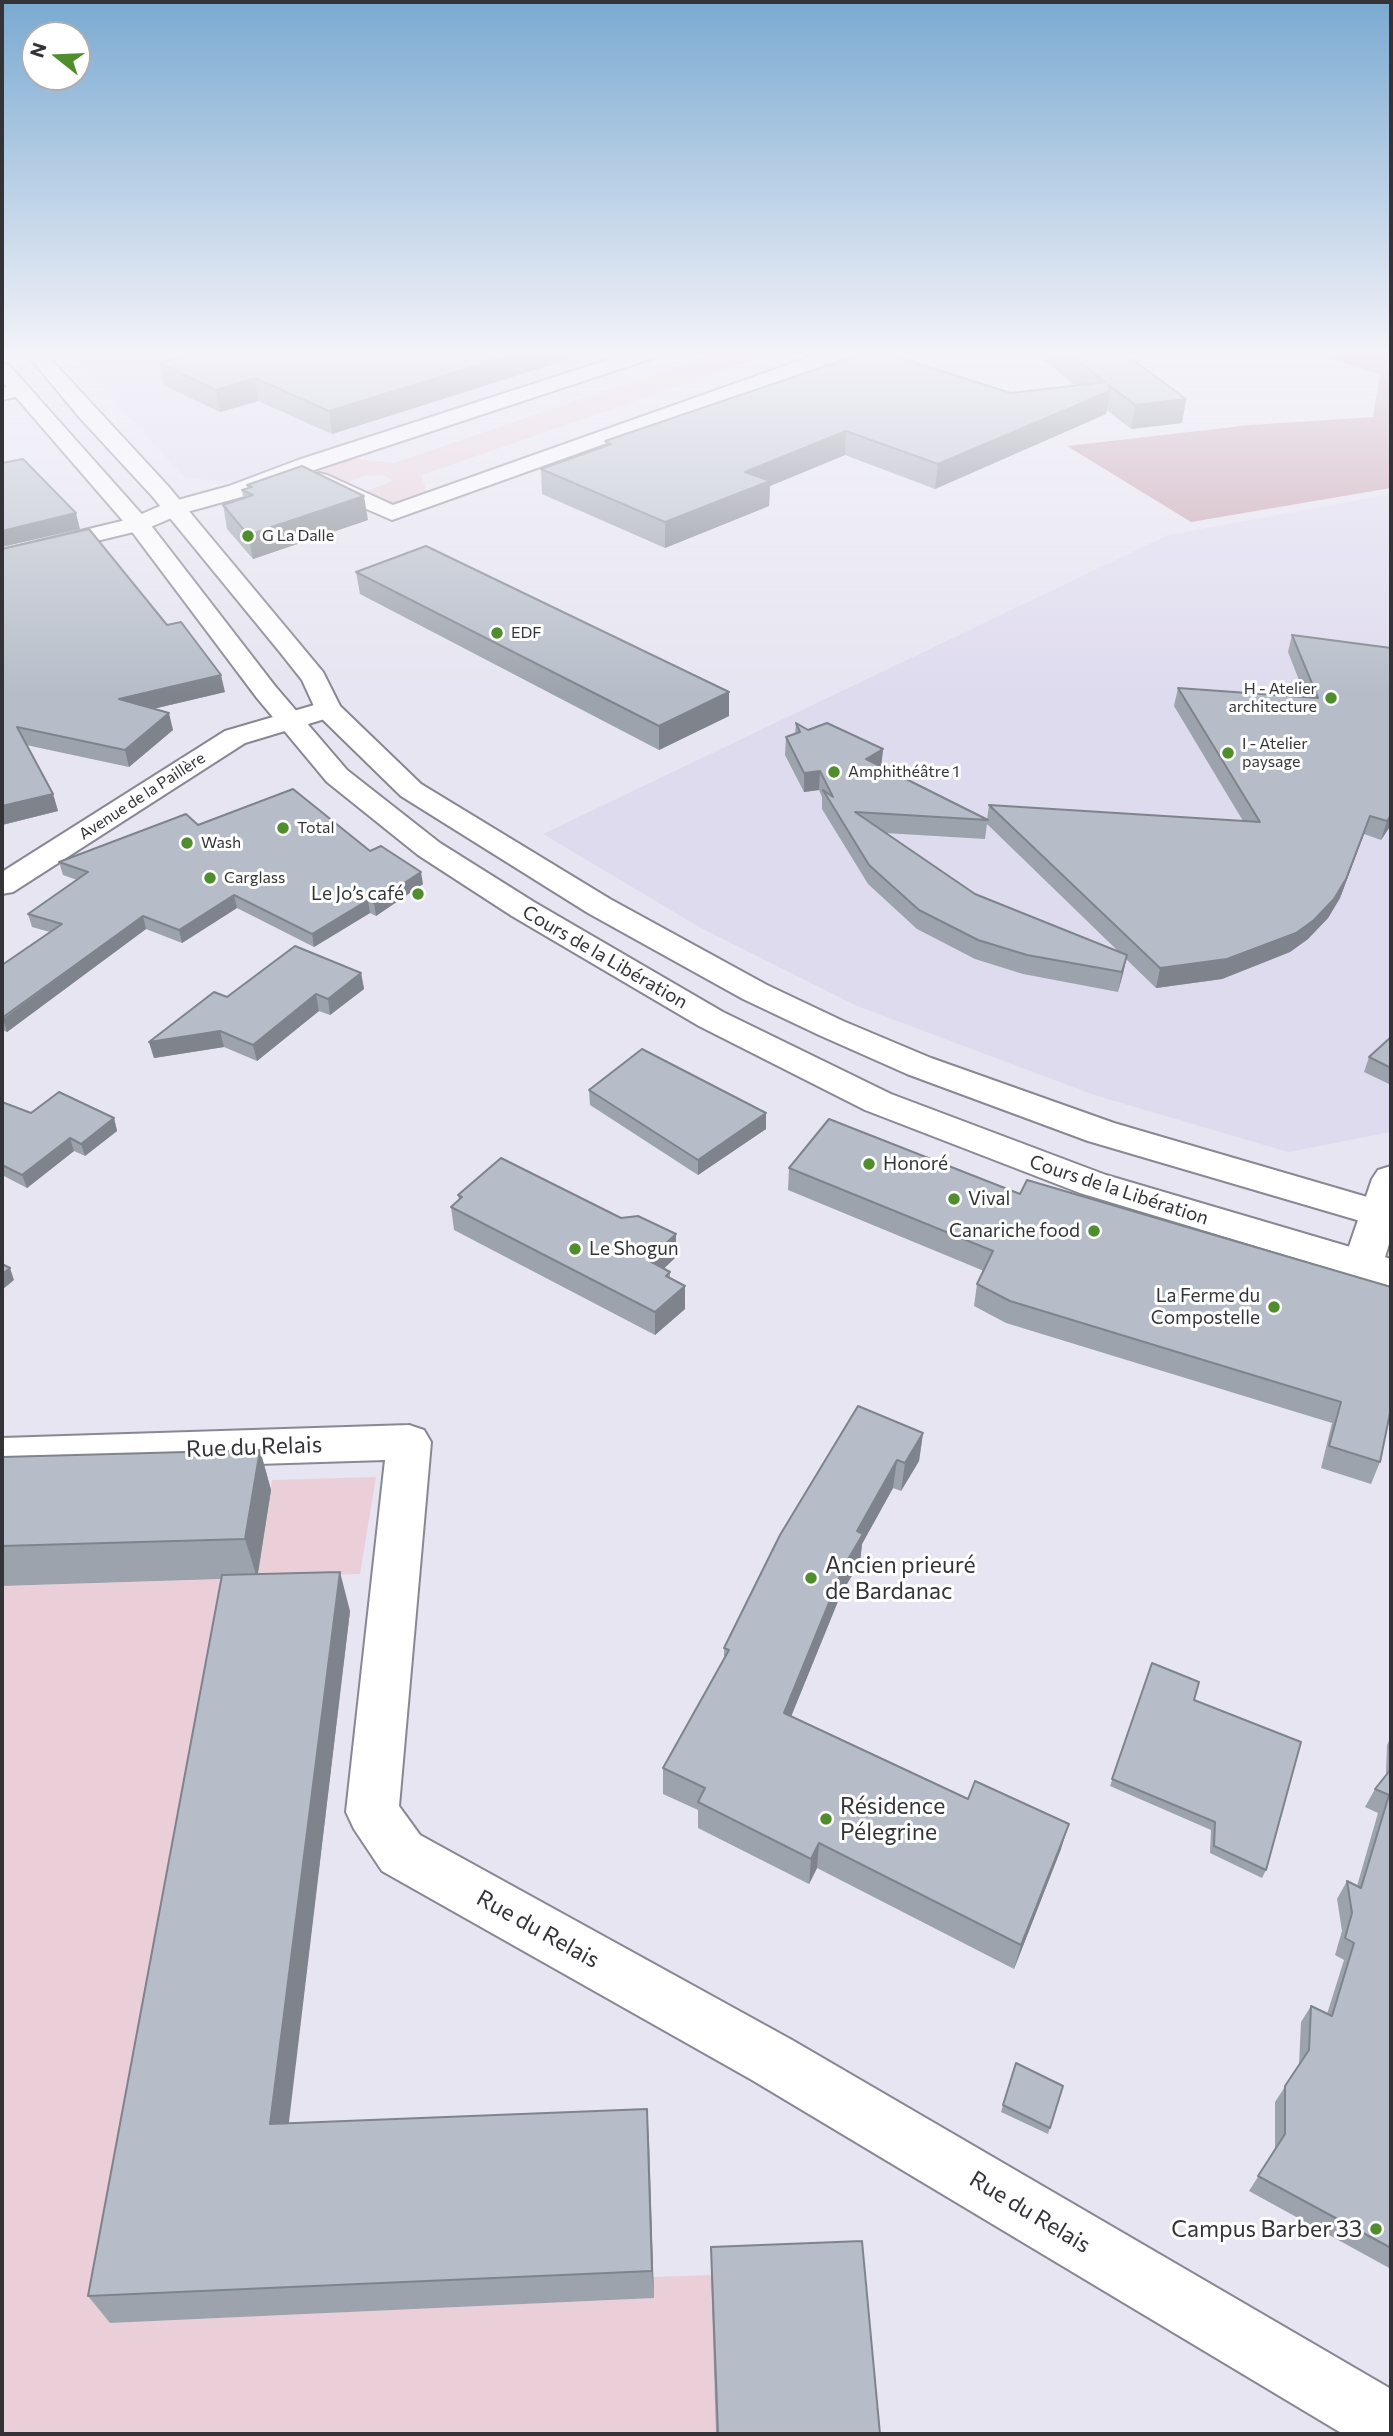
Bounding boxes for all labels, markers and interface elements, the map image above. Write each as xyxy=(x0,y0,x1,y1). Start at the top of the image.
north arrow xyxy=(21,21,91,91)
text: N xyxy=(24,40,51,60)
place label: G La Dalle xyxy=(262,526,334,546)
marker: G La Dalle xyxy=(240,528,256,544)
place label: EDF xyxy=(511,623,541,643)
marker: EDF xyxy=(489,625,505,641)
place label: H - Atelier architecture xyxy=(1228,679,1317,717)
marker: H - Atelier architecture xyxy=(1323,690,1339,706)
place label: I - Atelier paysage xyxy=(1242,734,1308,772)
marker: I - Atelier paysage xyxy=(1220,745,1236,761)
street label: Avenue de la Paillère xyxy=(75,748,209,844)
place label: Amphithéâtre 1 xyxy=(848,762,959,782)
marker: Amphithéâtre 1 xyxy=(826,764,842,780)
place label: Total xyxy=(297,818,334,838)
marker: Total xyxy=(275,820,291,836)
place label: Wash xyxy=(201,833,241,853)
marker: Wash xyxy=(179,835,195,851)
place label: Carglass xyxy=(224,868,285,888)
marker: Carglass xyxy=(202,870,218,886)
place label: Le Jo’s café xyxy=(311,883,404,905)
marker: Le Jo’s café xyxy=(410,886,426,902)
street label: Cours de la Libération xyxy=(518,900,692,1014)
street label: Cours de la Libération xyxy=(1027,1150,1211,1230)
place label: Honoré xyxy=(883,1153,948,1175)
marker: Honoré xyxy=(861,1156,877,1172)
place label: Vival xyxy=(968,1188,1010,1210)
marker: Vival xyxy=(946,1191,962,1207)
place label: Canariche food xyxy=(949,1220,1080,1242)
marker: Canariche food xyxy=(1086,1223,1102,1239)
place label: Le Shogun xyxy=(589,1238,679,1260)
marker: Le Shogun xyxy=(567,1241,583,1257)
place label: La Ferme du Compostelle xyxy=(1151,1285,1260,1329)
marker: La Ferme du Compostelle xyxy=(1266,1299,1282,1315)
street label: Rue du Relais xyxy=(185,1431,323,1463)
place label: Ancien prieuré de Bardanac xyxy=(825,1551,976,1605)
marker: Ancien prieuré de Bardanac xyxy=(803,1570,819,1586)
place label: Résidence Pélegrine xyxy=(840,1792,945,1846)
marker: Résidence Pélegrine xyxy=(818,1811,834,1827)
street label: Rue du Relais xyxy=(472,1884,604,1974)
street label: Rue du Relais xyxy=(965,2165,1095,2259)
place label: Campus Barber 33 xyxy=(1171,2215,1362,2243)
marker: Campus Barber 33 xyxy=(1368,2221,1384,2237)

